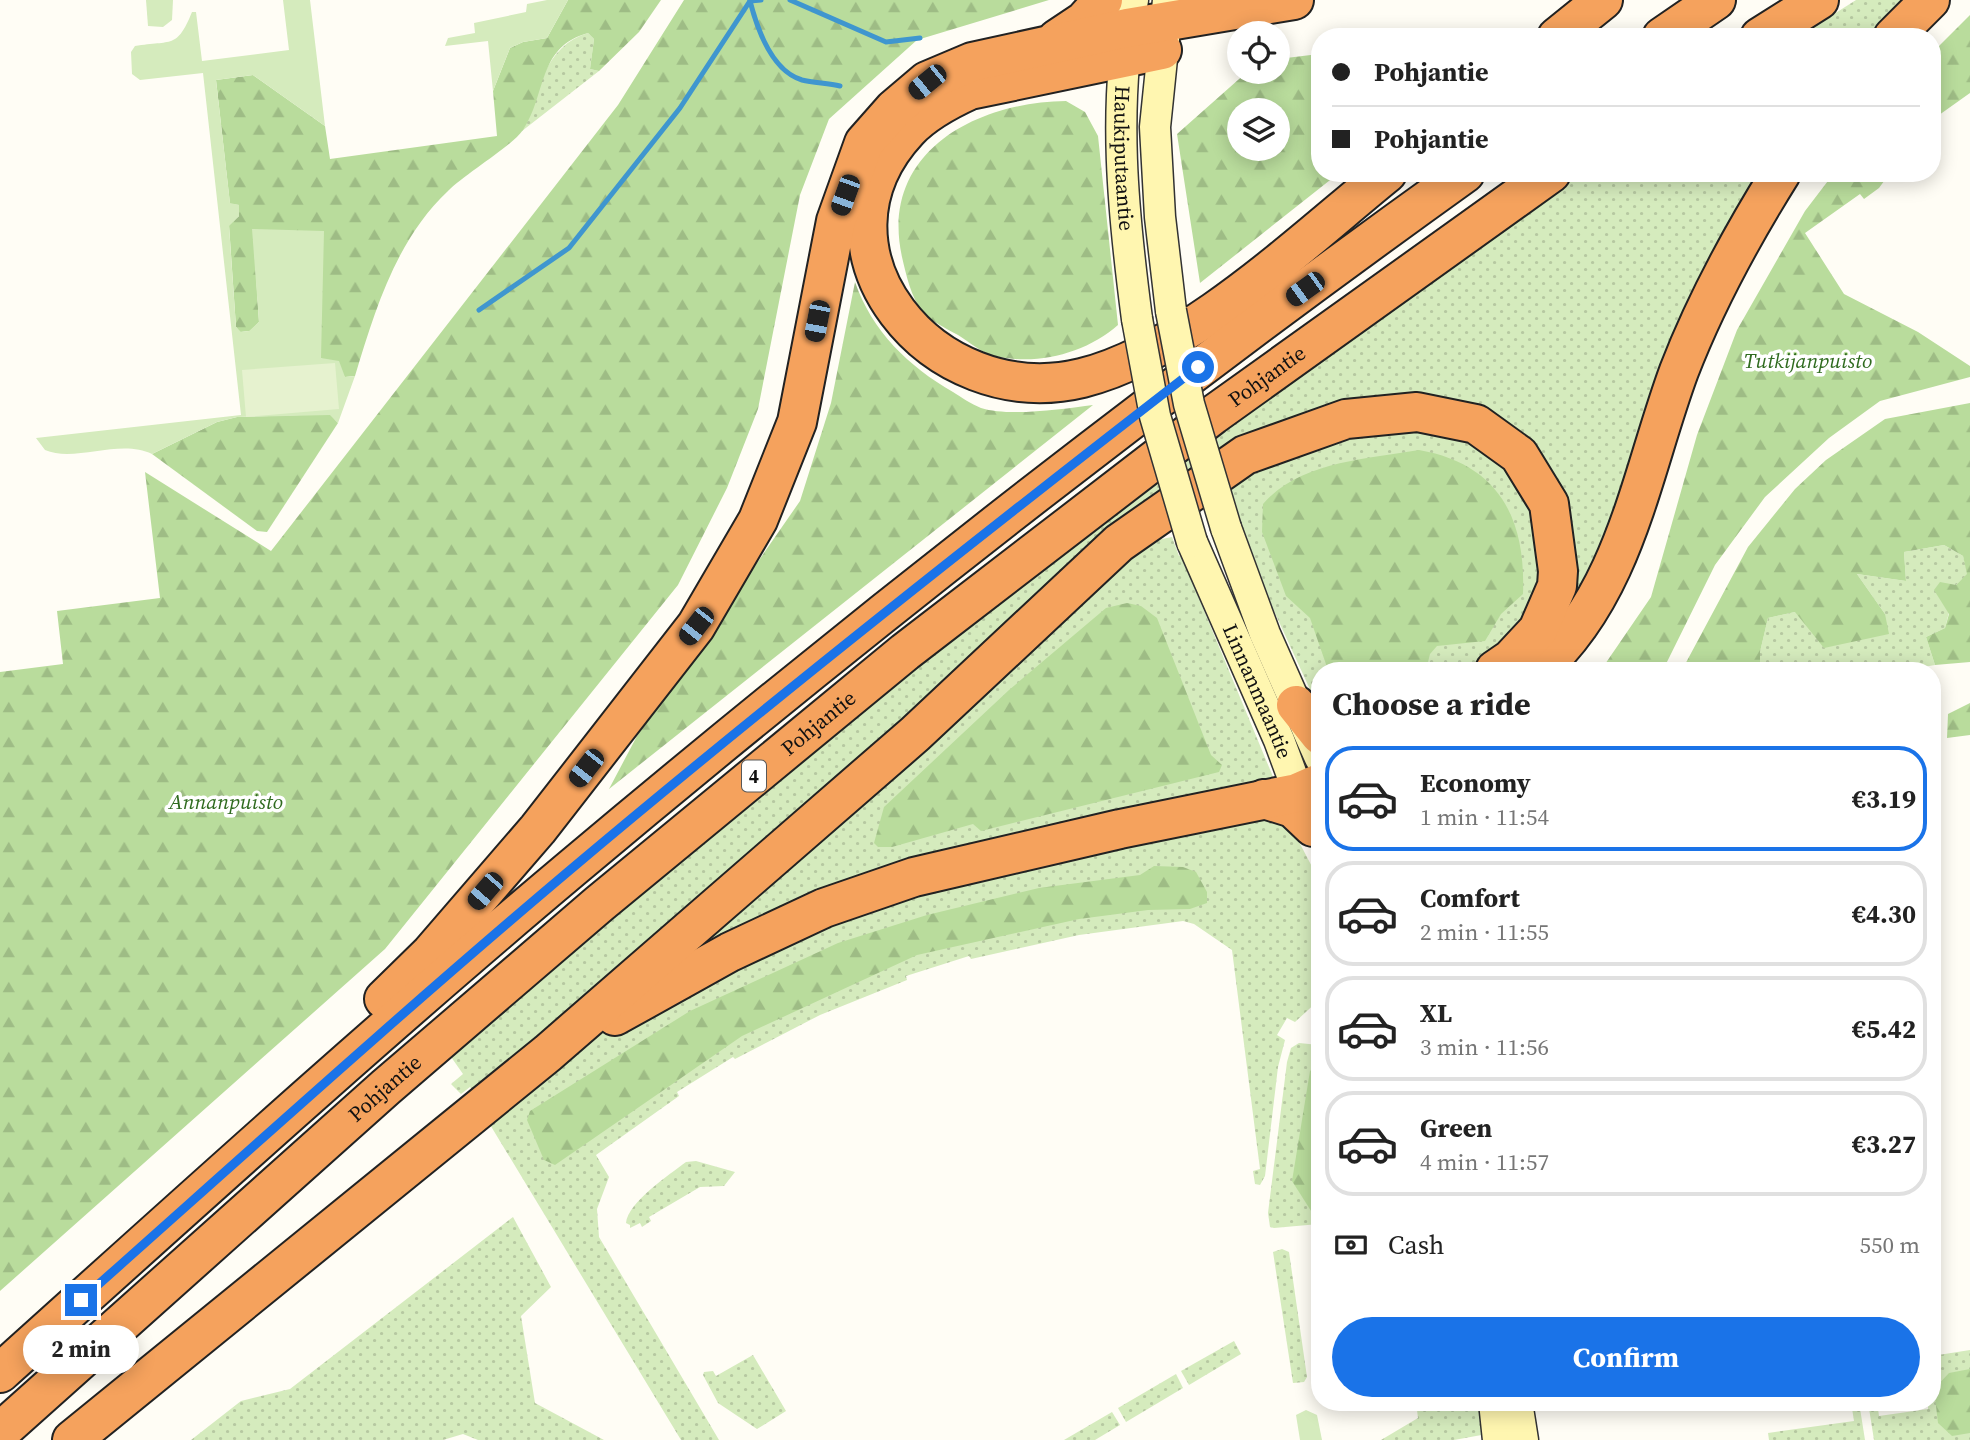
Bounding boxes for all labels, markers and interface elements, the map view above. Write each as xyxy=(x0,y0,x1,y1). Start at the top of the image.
map controls xyxy=(1227,21,1290,161)
button: locate xyxy=(1227,21,1290,84)
text: Pohjantie xyxy=(1374,54,1489,90)
car xyxy=(905,61,950,103)
street label: Haukiputaantie xyxy=(1107,85,1142,232)
button: layers xyxy=(1227,98,1290,161)
text: Pohjantie xyxy=(1374,121,1489,157)
car xyxy=(828,172,863,218)
car xyxy=(1282,268,1329,310)
car xyxy=(803,298,832,344)
street label: Pohjantie xyxy=(1222,338,1311,414)
park label: Tutkijanpuisto xyxy=(1744,346,1872,375)
route start xyxy=(1182,351,1214,383)
car xyxy=(675,603,718,649)
street label: Linnanmaantie xyxy=(1216,619,1300,763)
text: Choose a ride xyxy=(1332,682,1531,726)
street label: Pohjantie xyxy=(775,683,862,762)
car xyxy=(565,745,608,791)
road number: 4 xyxy=(742,761,766,792)
text: Economy xyxy=(1420,765,1531,801)
icon: car xyxy=(1336,767,1399,830)
text: €3.19 xyxy=(1852,781,1916,817)
park label: Annanpuisto xyxy=(168,787,283,816)
text: 1 min · 11:54 xyxy=(1420,801,1549,833)
car xyxy=(464,868,507,914)
text: Comfort xyxy=(1420,880,1520,916)
icon: car xyxy=(1336,882,1399,945)
text: €4.30 xyxy=(1852,896,1916,932)
text: 2 min · 11:55 xyxy=(1420,916,1549,948)
text: XL xyxy=(1420,995,1452,1031)
icon: car xyxy=(1336,997,1399,1060)
text: €5.42 xyxy=(1852,1011,1916,1047)
text: 3 min · 11:56 xyxy=(1420,1031,1549,1063)
street label: Pohjantie xyxy=(342,1048,427,1128)
text: Green xyxy=(1420,1110,1492,1146)
icon: car xyxy=(1336,1112,1399,1175)
text: €3.27 xyxy=(1852,1126,1916,1162)
text: 4 min · 11:57 xyxy=(1420,1146,1549,1178)
icon: cash xyxy=(1332,1226,1370,1264)
text: Cash xyxy=(1388,1227,1444,1263)
text: 550 m xyxy=(1859,1229,1920,1261)
route end xyxy=(65,1284,97,1316)
button: Confirm xyxy=(1332,1317,1920,1397)
callout: 2 min xyxy=(23,1324,139,1374)
text: 2 min xyxy=(51,1333,111,1365)

